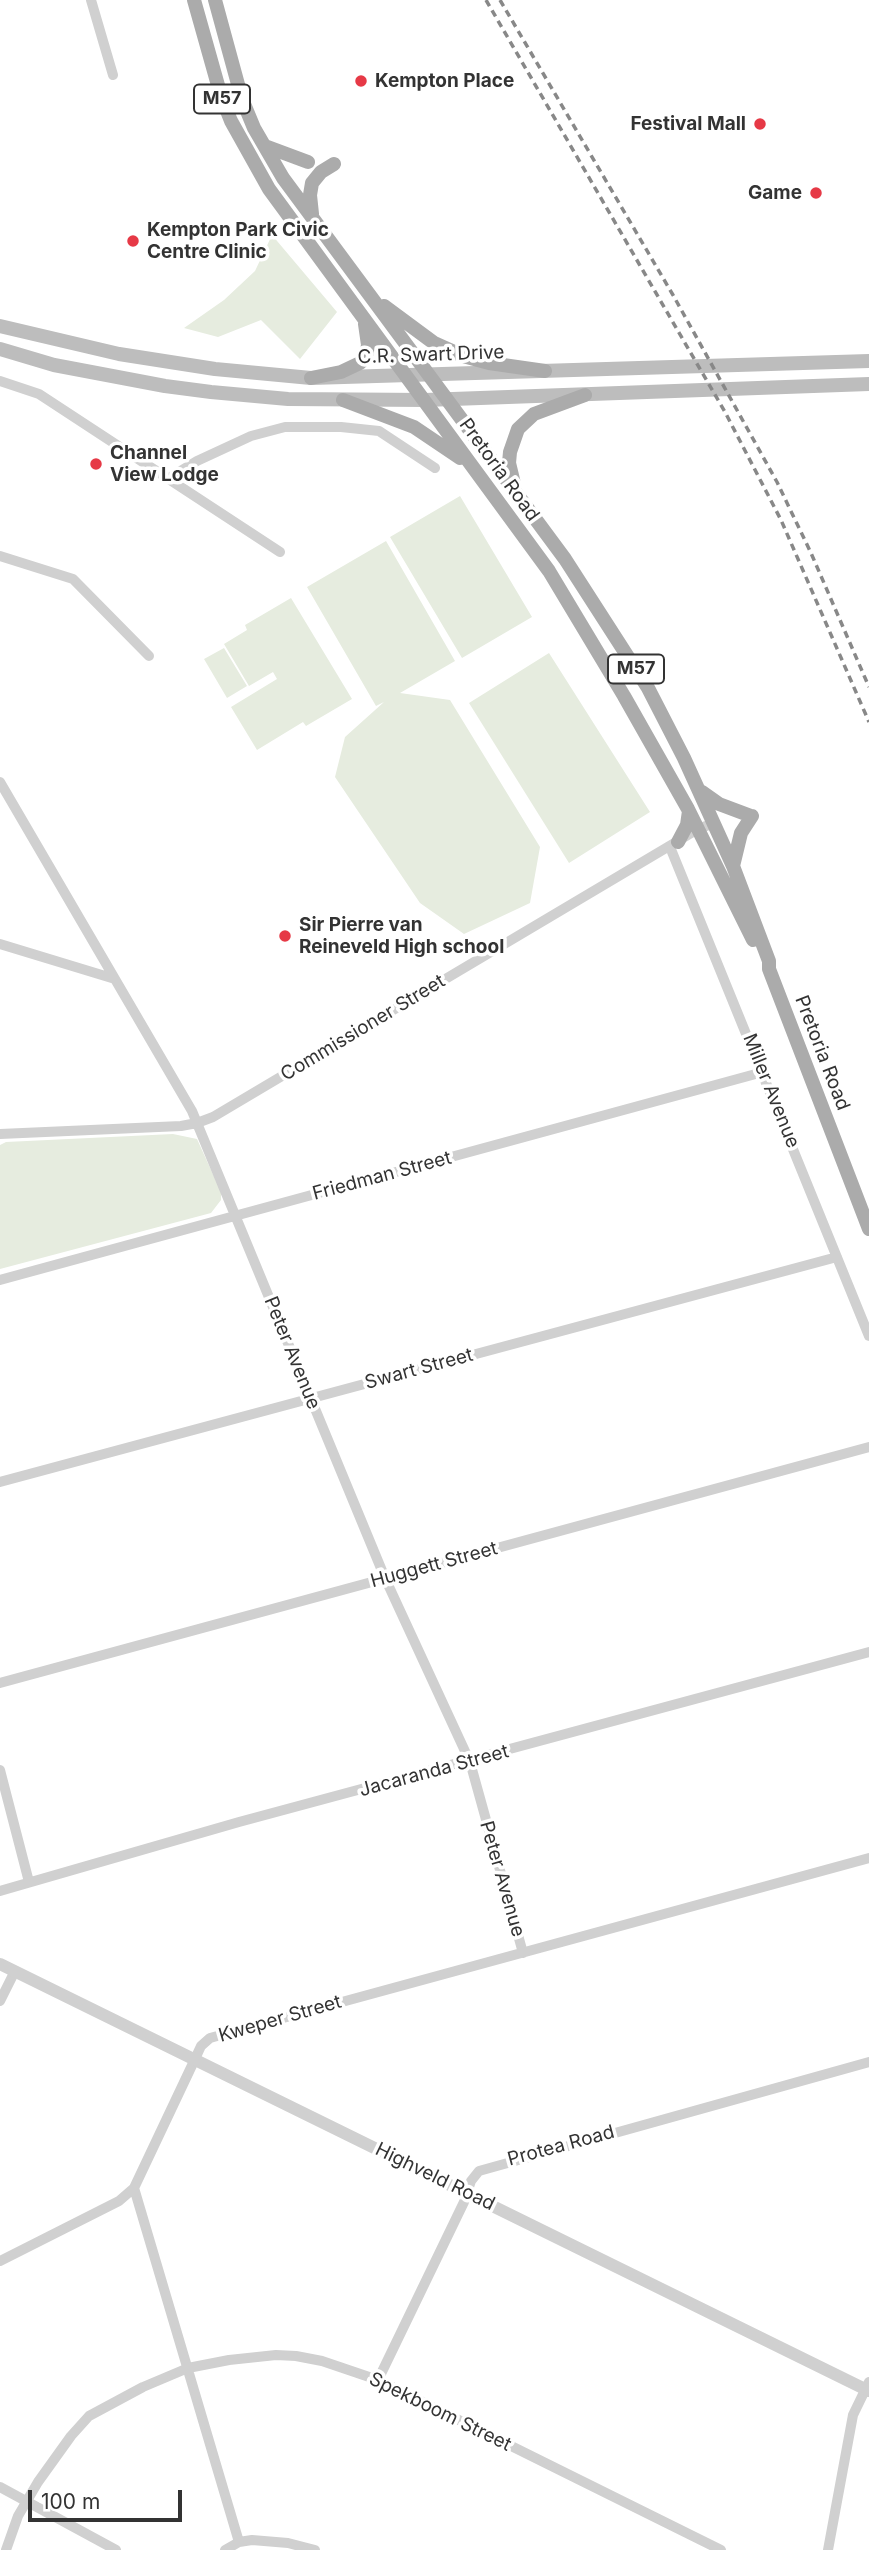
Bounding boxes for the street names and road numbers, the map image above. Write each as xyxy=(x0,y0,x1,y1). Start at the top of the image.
road number: M57 xyxy=(194,84,250,114)
street label: C.R. Swart Drive xyxy=(357,341,505,369)
street label: Pretoria Road xyxy=(454,414,544,526)
road number: M57 xyxy=(608,654,664,684)
street label: Commissioner Street xyxy=(277,970,449,1086)
street label: Pretoria Road xyxy=(790,992,854,1114)
street label: Miller Avenue xyxy=(738,1031,804,1151)
street label: Friedman Street xyxy=(310,1146,454,1206)
street label: Peter Avenue xyxy=(259,1293,325,1413)
street label: Swart Street xyxy=(362,1344,476,1394)
street label: Huggett Street xyxy=(368,1537,500,1593)
street label: Jacaranda Street xyxy=(357,1740,511,1802)
street label: Peter Avenue xyxy=(475,1818,529,1940)
street label: Kweper Street xyxy=(216,1991,344,2047)
street label: Protea Road xyxy=(505,2121,617,2171)
street label: Highveld Road xyxy=(372,2138,498,2216)
street label: Spekboom Street xyxy=(365,2368,515,2456)

